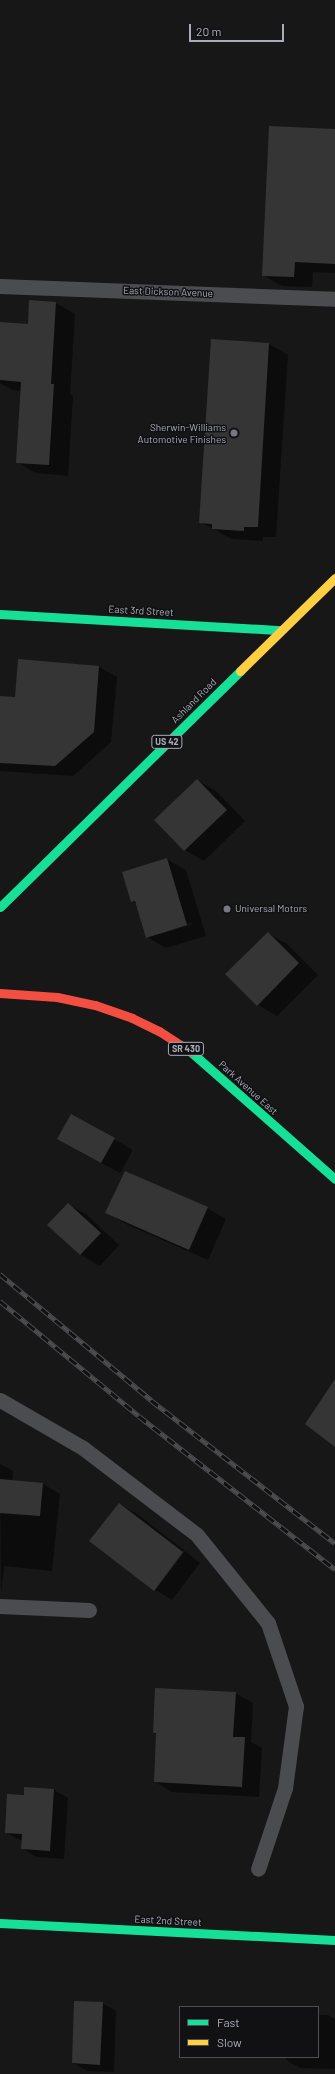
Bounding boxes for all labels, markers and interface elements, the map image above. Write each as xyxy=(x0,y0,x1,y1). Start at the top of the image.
scale bar xyxy=(191,16,286,42)
text: 20 m xyxy=(196,24,222,38)
street label: East Dickson Avenue xyxy=(123,284,213,300)
place label: Sherwin-Williams Automotive Finishes xyxy=(138,421,226,444)
marker: Sherwin-Williams Automotive Finishes xyxy=(229,428,239,438)
street label: East 3rd Street xyxy=(108,603,174,619)
street label: Ashland Road xyxy=(169,676,219,726)
road number: US 42 xyxy=(151,735,183,749)
place label: Universal Motors xyxy=(235,903,307,915)
marker: Universal Motors xyxy=(222,904,232,914)
road number: SR 430 xyxy=(167,1042,205,1056)
street label: Park Avenue East xyxy=(216,1058,280,1118)
street label: East 2nd Street xyxy=(134,1913,202,1929)
legend xyxy=(179,2006,319,2058)
text: Fast xyxy=(217,2015,240,2029)
text: Slow xyxy=(217,2035,242,2049)

